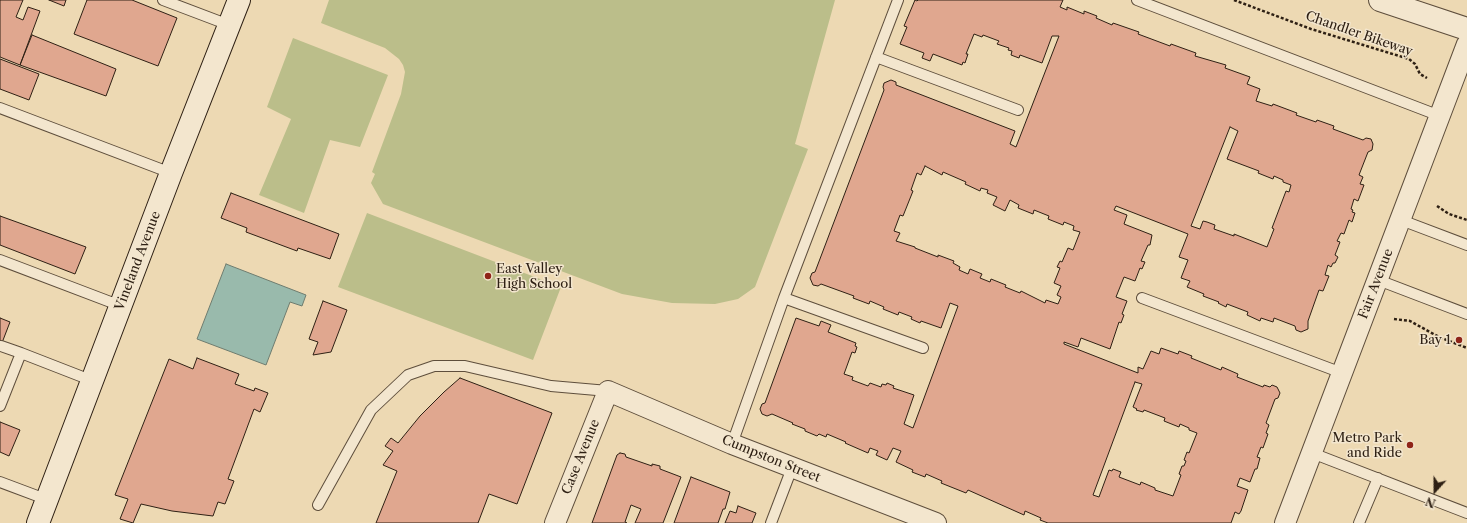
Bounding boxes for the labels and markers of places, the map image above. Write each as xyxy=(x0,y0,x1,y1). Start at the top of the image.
place label: East Valley High School xyxy=(496,261,572,292)
marker: East Valley High School xyxy=(483,271,493,281)
place label: Bay 1 xyxy=(1419,332,1451,348)
marker: Bay 1 xyxy=(1454,335,1464,345)
place label: Metro Park and Ride xyxy=(1332,430,1402,461)
marker: Metro Park and Ride xyxy=(1405,440,1415,450)

